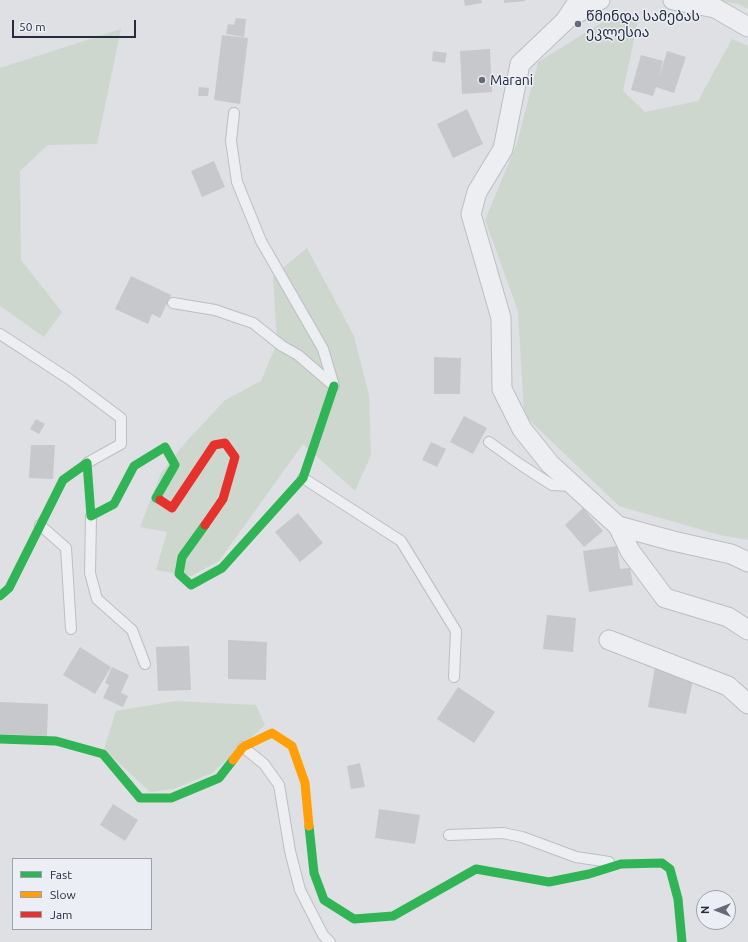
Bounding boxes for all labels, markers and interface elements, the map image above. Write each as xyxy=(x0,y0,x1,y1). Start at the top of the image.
place label: წმინდა სამებას ეკლესია xyxy=(586,8,700,40)
scale bar xyxy=(14,12,138,38)
marker: წმინდა სამებას ეკლესია xyxy=(573,19,583,29)
text: 50 m xyxy=(19,20,46,33)
place label: Marani xyxy=(490,72,533,88)
marker: Marani xyxy=(477,75,487,85)
legend xyxy=(12,858,152,930)
text: Fast xyxy=(50,868,72,881)
text: Slow xyxy=(50,888,76,901)
north arrow xyxy=(696,890,736,930)
text: N xyxy=(699,906,711,914)
text: Jam xyxy=(50,908,72,921)

